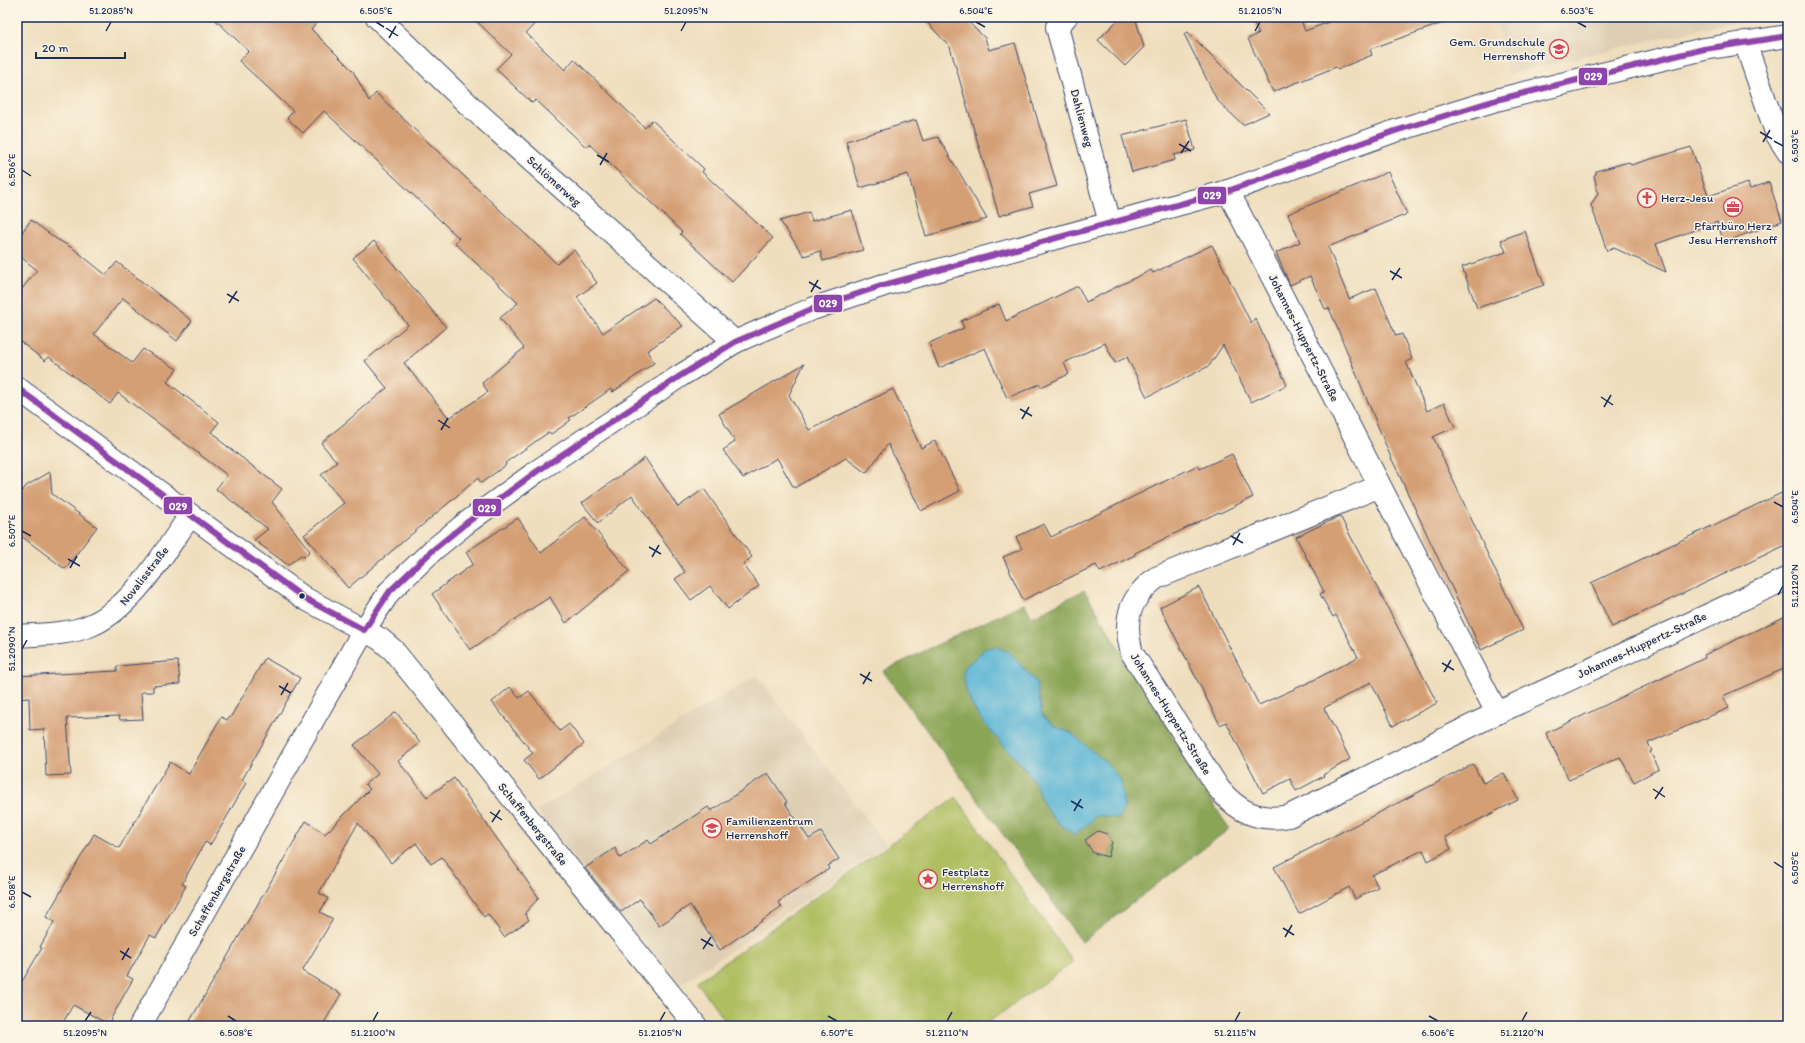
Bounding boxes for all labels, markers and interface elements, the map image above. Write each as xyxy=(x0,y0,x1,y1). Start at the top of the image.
text: 51.2085°N xyxy=(89,4,133,17)
text: 6.505°E xyxy=(360,4,393,17)
text: 51.2095°N xyxy=(664,4,708,17)
text: 6.504°E xyxy=(959,4,993,17)
text: 51.2105°N xyxy=(1238,4,1282,17)
text: 6.503°E xyxy=(1560,4,1594,17)
scale bar xyxy=(36,34,125,60)
place label: Gem. Grundschule Herrenshoff xyxy=(1449,35,1545,63)
school or university icon: Gem. Grundschule Herrenshoff xyxy=(1548,38,1570,60)
text: 20 m xyxy=(42,41,69,55)
line badge: 029 xyxy=(1578,67,1608,86)
text: 029 xyxy=(1584,70,1602,83)
street label: Dahlienweg xyxy=(1068,87,1097,150)
text: 6.503°E xyxy=(1788,129,1801,163)
text: 6.506°E xyxy=(5,153,18,186)
street label: Schlömerweg xyxy=(524,153,585,210)
line badge: 029 xyxy=(1197,186,1227,205)
church icon: Herz-Jesu xyxy=(1636,187,1658,209)
text: 029 xyxy=(1203,189,1221,202)
place label: Herz-Jesu xyxy=(1661,191,1714,205)
office icon: Pfarrbüro Herz Jesu Herrenshoff xyxy=(1722,196,1744,218)
place label: Pfarrbüro Herz Jesu Herrenshoff xyxy=(1689,219,1778,247)
street label: Johannes-Huppertz-Straße xyxy=(1266,272,1342,404)
line badge: 029 xyxy=(813,294,843,313)
text: 029 xyxy=(819,297,837,310)
text: 6.504°E xyxy=(1788,490,1801,524)
line badge: 029 xyxy=(163,496,193,515)
line badge: 029 xyxy=(472,498,502,517)
text: 029 xyxy=(169,500,187,513)
text: 029 xyxy=(478,502,496,515)
text: 6.507°E xyxy=(5,514,18,547)
street label: Novalisstraße xyxy=(116,543,172,608)
text: 51.2120°N xyxy=(1788,564,1801,608)
unlabelled marker xyxy=(297,591,307,601)
street label: Johannes-Huppertz-Straße xyxy=(1575,609,1709,681)
text: 51.2090°N xyxy=(5,626,18,671)
street label: Johannes-Huppertz-Straße xyxy=(1128,651,1214,778)
street label: Schaffenbergstraße xyxy=(495,780,571,869)
place label: Familienzentrum Herrenshoff xyxy=(726,814,814,842)
school or university icon: Familienzentrum Herrenshoff xyxy=(701,817,723,839)
street label: Schaffenbergstraße xyxy=(185,843,249,939)
text: 6.505°E xyxy=(1788,851,1801,884)
place label: Festplatz Herrenshoff xyxy=(942,865,1004,893)
place icon: Festplatz Herrenshoff xyxy=(917,868,939,890)
text: 6.508°E xyxy=(5,875,18,909)
text: 51.2095°N xyxy=(63,1026,107,1039)
text: 6.508°E xyxy=(219,1026,253,1039)
text: 51.2100°N xyxy=(351,1026,395,1039)
text: 51.2105°N xyxy=(638,1026,682,1039)
text: 6.507°E xyxy=(821,1026,854,1039)
text: 51.2110°N xyxy=(926,1026,969,1039)
text: 51.2115°N xyxy=(1214,1026,1256,1039)
text: 6.506°E xyxy=(1422,1026,1455,1039)
text: 51.2120°N xyxy=(1500,1026,1544,1039)

